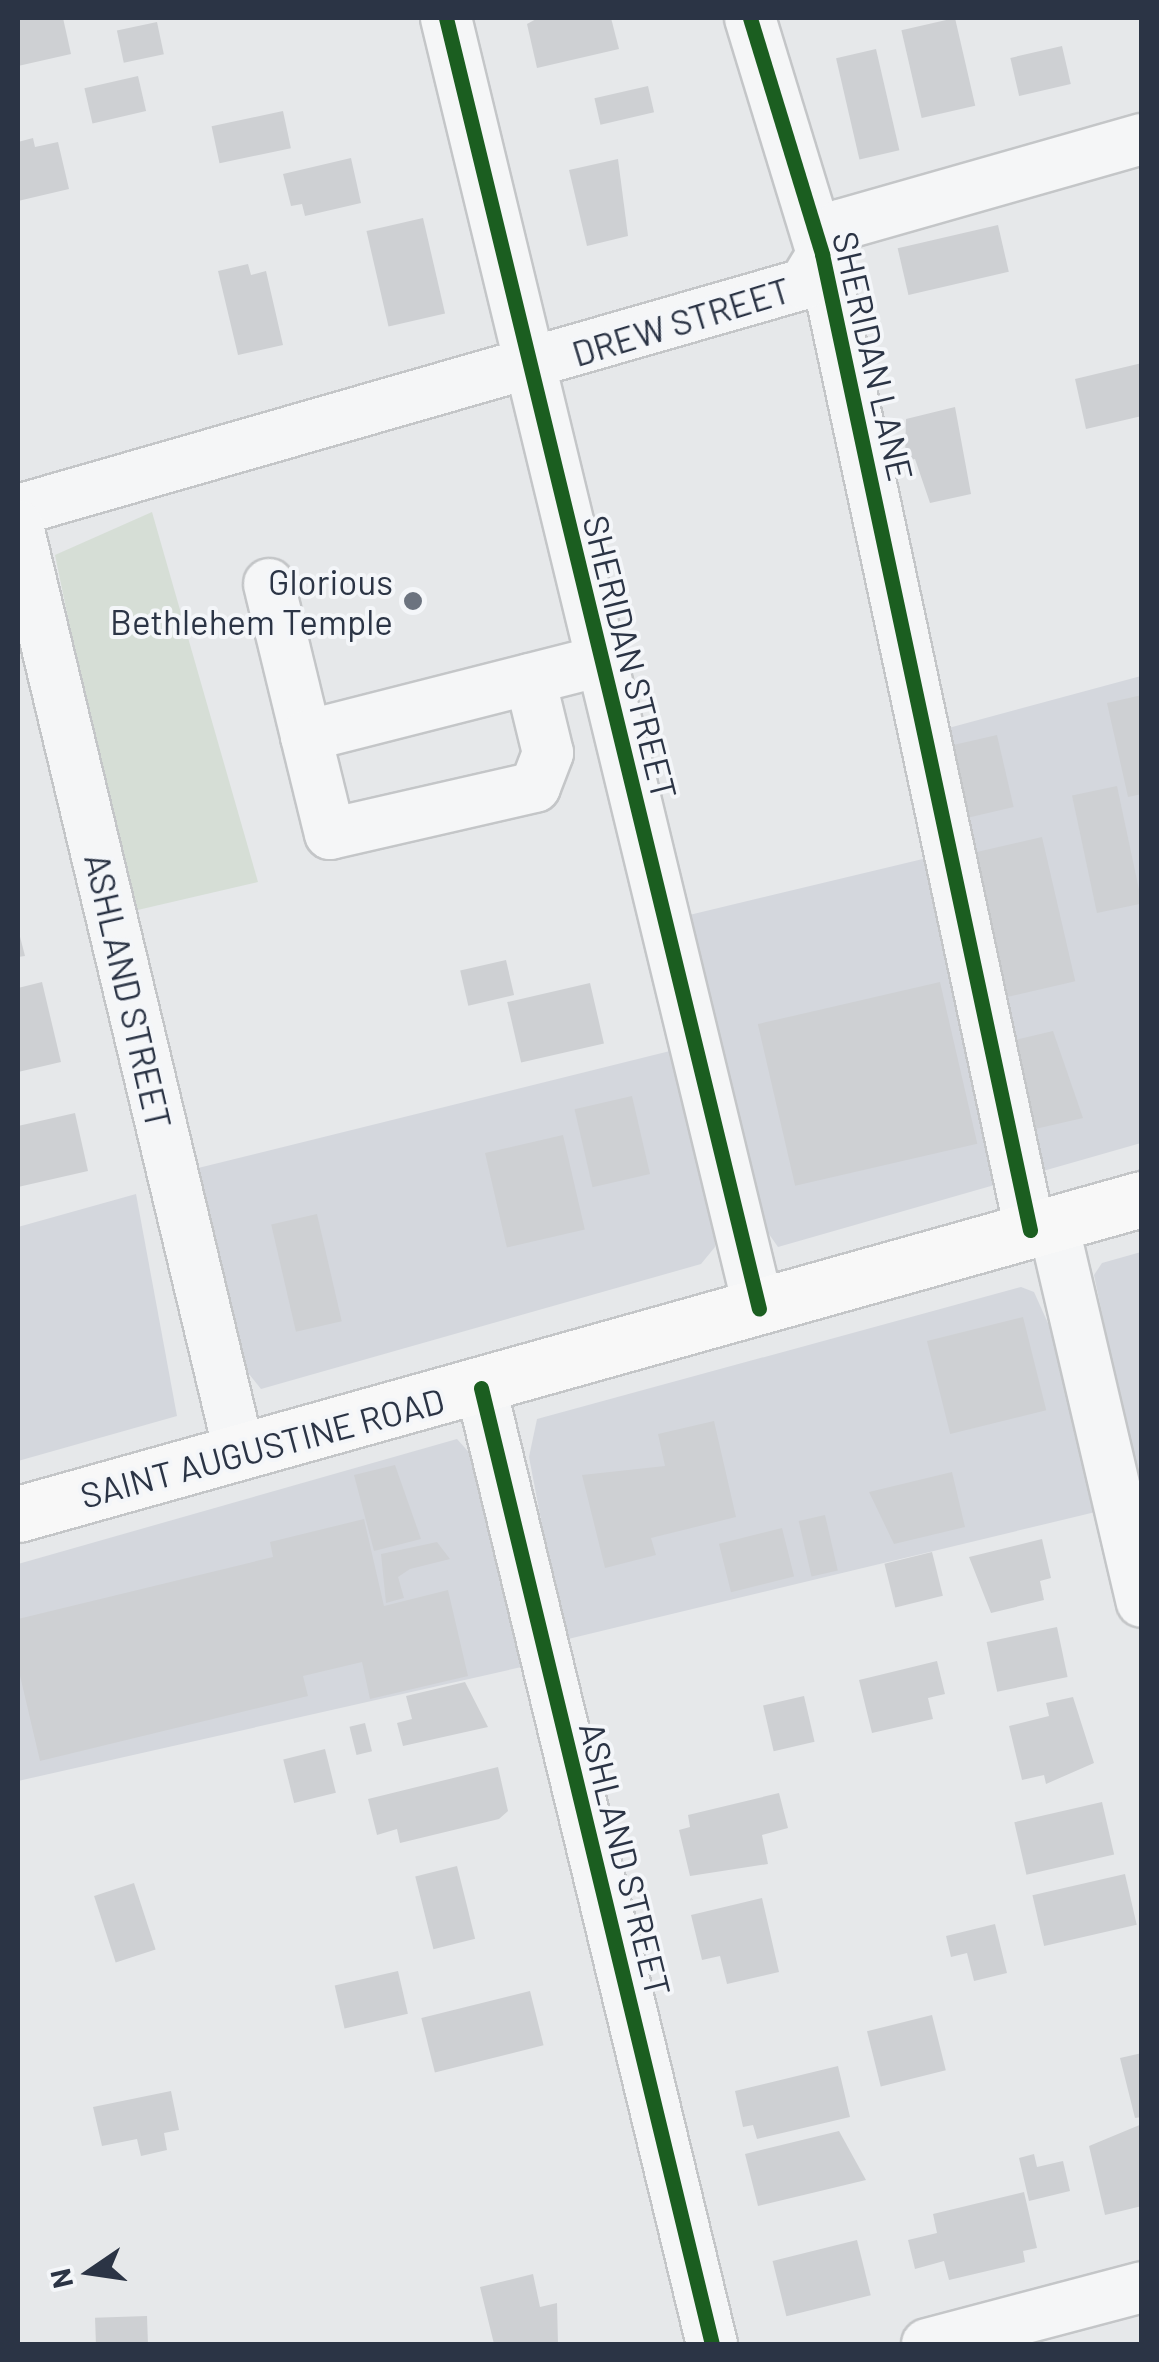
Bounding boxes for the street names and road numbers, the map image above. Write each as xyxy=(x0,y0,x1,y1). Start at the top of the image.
street label: SHERIDAN LANE xyxy=(825,227,923,485)
street label: DREW STREET xyxy=(567,268,795,374)
street label: SHERIDAN STREET xyxy=(575,511,687,803)
street label: ASHLAND STREET xyxy=(77,849,181,1133)
street label: SAINT AUGUSTINE ROAD xyxy=(76,1378,448,1516)
street label: ASHLAND STREET xyxy=(572,1718,680,2000)

